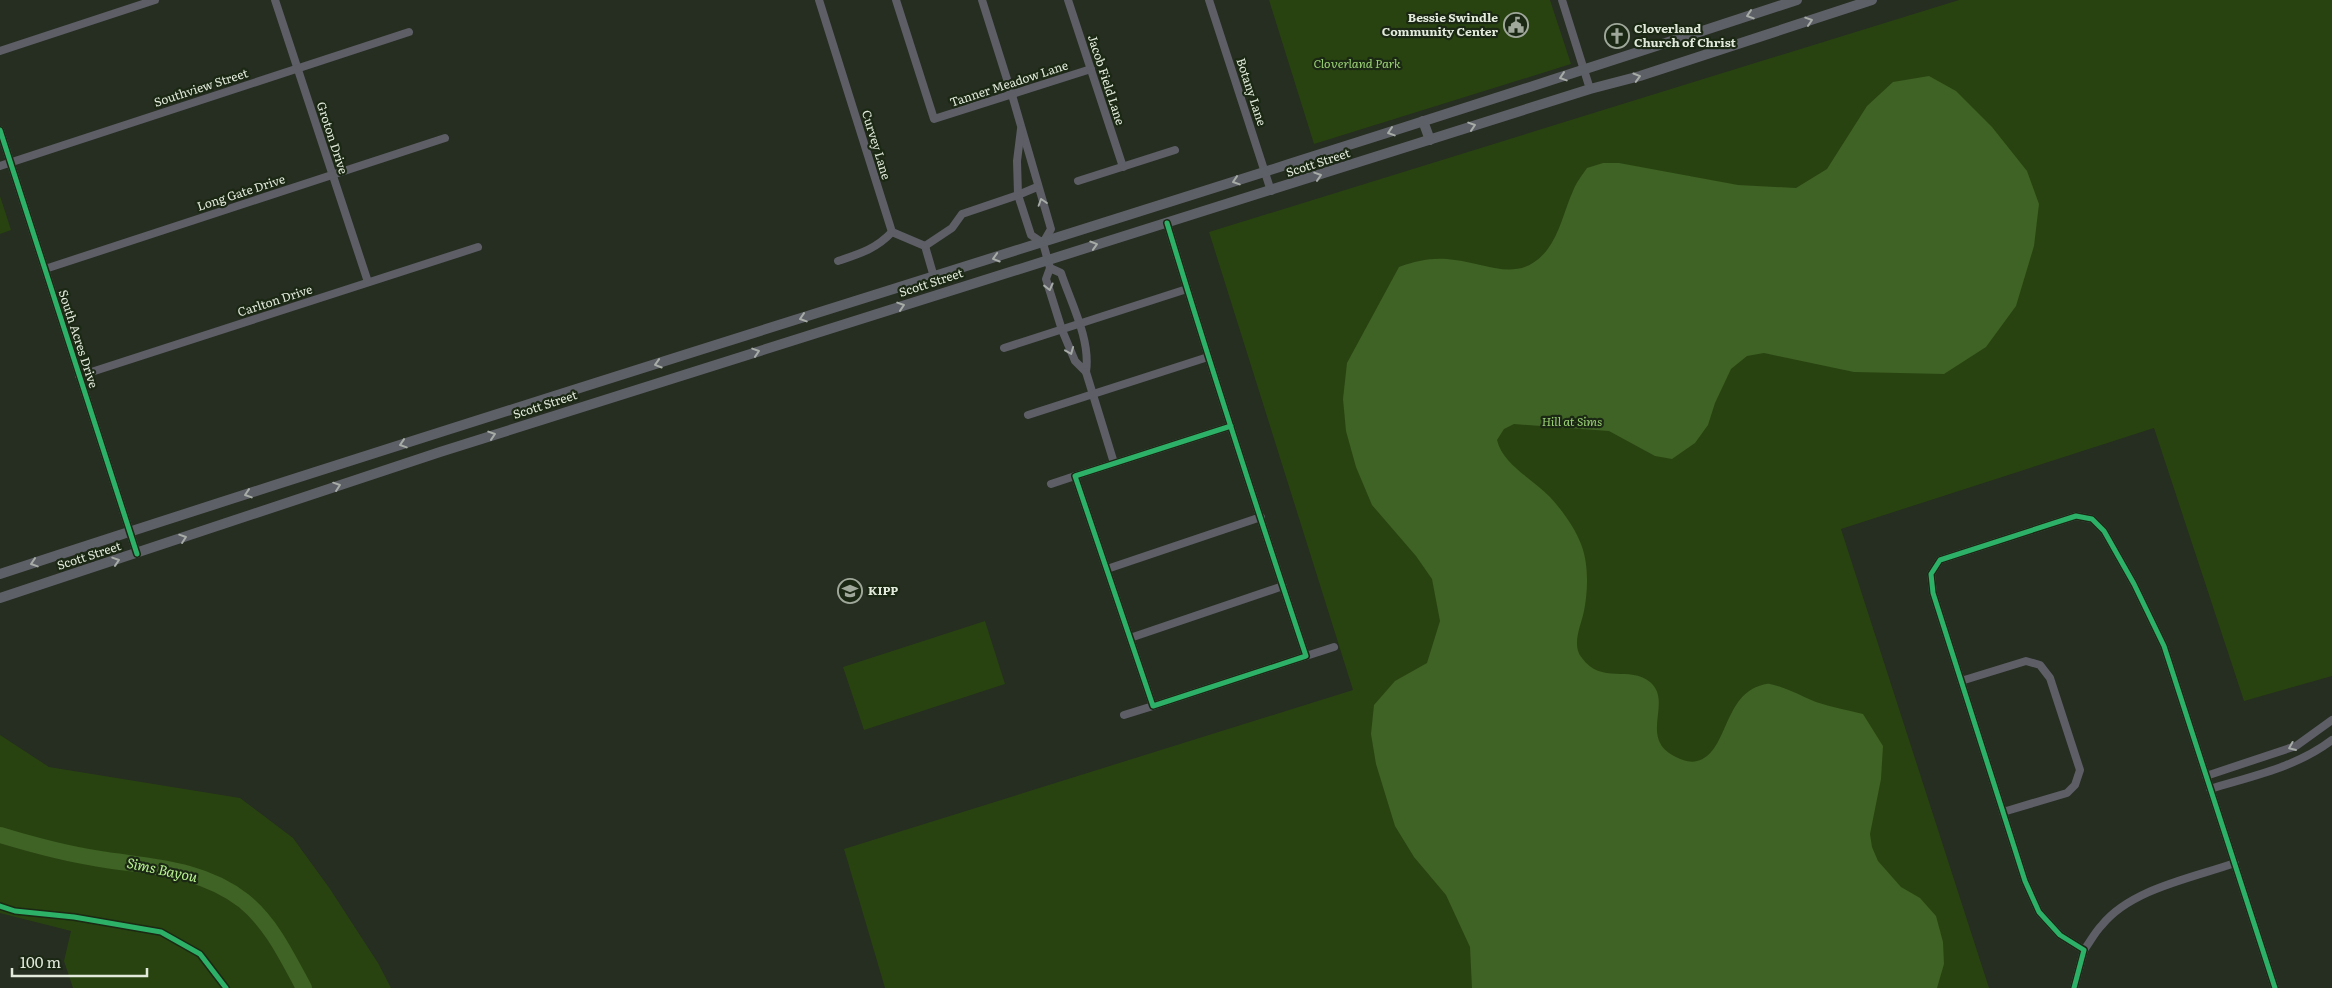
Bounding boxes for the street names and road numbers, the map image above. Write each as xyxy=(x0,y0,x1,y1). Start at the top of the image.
street label: Jacob Field Lane xyxy=(1084,32,1130,127)
street label: Tanner Meadow Lane xyxy=(947,55,1070,111)
street label: Botany Lane xyxy=(1232,55,1271,128)
street label: Southview Street xyxy=(151,63,250,111)
street label: Groton Drive xyxy=(313,99,353,176)
street label: Curvey Lane xyxy=(858,108,896,182)
street label: Scott Street xyxy=(1283,143,1352,181)
street label: Long Gate Drive xyxy=(194,169,287,215)
street label: Scott Street xyxy=(896,263,965,301)
street label: Carlton Drive xyxy=(235,280,314,321)
street label: South Acres Drive xyxy=(55,287,103,390)
street label: Scott Street xyxy=(510,385,579,423)
street label: Scott Street xyxy=(54,536,123,574)

